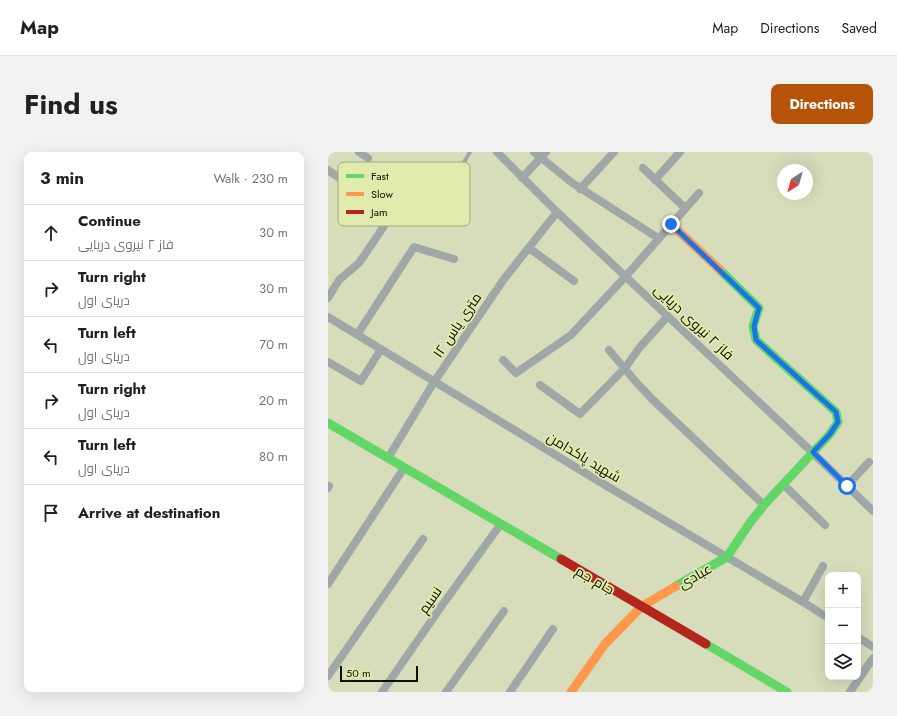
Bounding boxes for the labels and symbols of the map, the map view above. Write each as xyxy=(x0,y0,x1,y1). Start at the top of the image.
legend xyxy=(338,162,470,226)
north arrow xyxy=(777,164,813,200)
text: Fast xyxy=(371,168,389,184)
text: Slow xyxy=(371,186,393,202)
text: Jam xyxy=(369,204,388,220)
route end xyxy=(662,215,680,233)
street label: فاز ۲ نیروی دریایی xyxy=(650,280,738,364)
street label: ۱۲ متری یاس xyxy=(428,288,486,362)
street label: شهید پاکدامن xyxy=(543,427,625,487)
route start xyxy=(838,477,856,495)
street label: عبادی xyxy=(674,558,716,594)
street label: جام جم xyxy=(572,561,618,599)
street label: نسیم xyxy=(413,582,447,618)
scale bar xyxy=(340,664,418,683)

